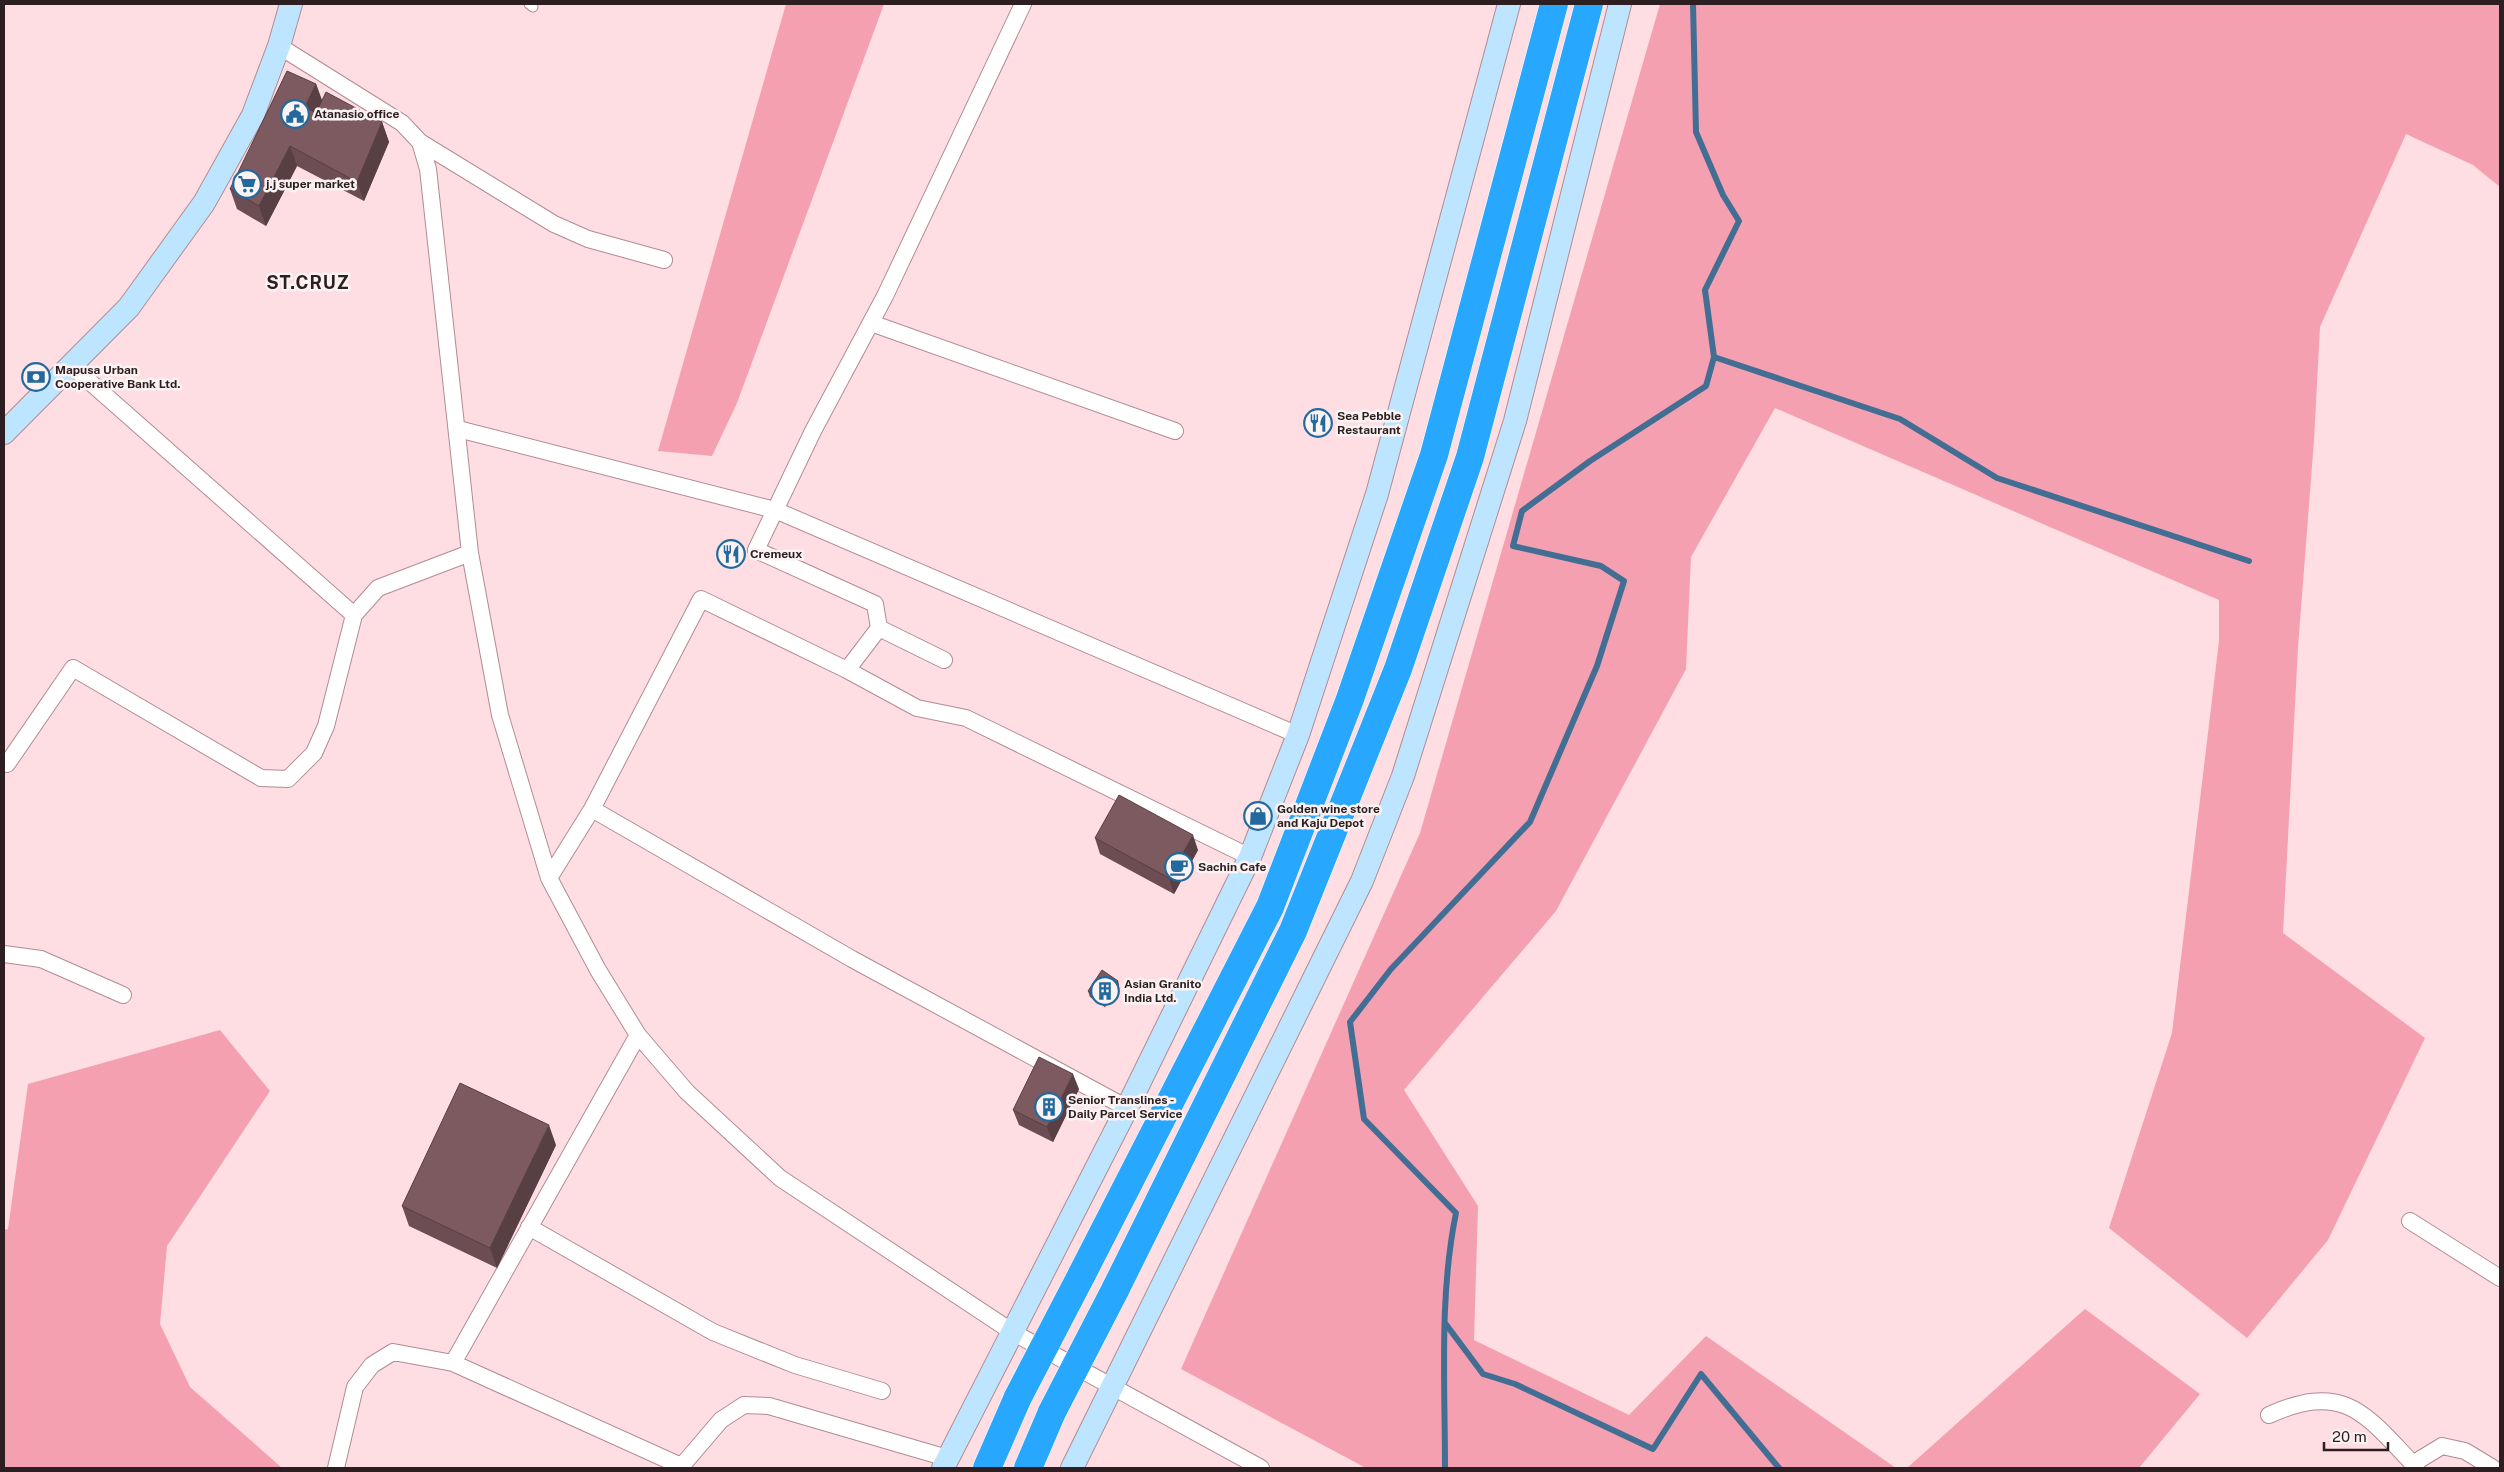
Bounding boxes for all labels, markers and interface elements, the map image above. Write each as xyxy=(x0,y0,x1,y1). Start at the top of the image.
public building icon: Atanasio office xyxy=(280,99,310,129)
place label: Atanasio office xyxy=(314,107,400,121)
supermarket icon: j.j super market xyxy=(232,169,262,199)
place label: j.j super market xyxy=(265,177,355,191)
district label: ST.CRUZ xyxy=(266,272,350,293)
bank icon: Mapusa Urban Cooperative Bank Ltd. xyxy=(21,362,51,392)
place label: Mapusa Urban Cooperative Bank Ltd. xyxy=(55,363,180,391)
restaurant icon: Sea Pebble Restaurant xyxy=(1303,408,1333,438)
place label: Sea Pebble Restaurant xyxy=(1337,409,1401,437)
restaurant icon: Cremeux xyxy=(716,539,746,569)
place label: Cremeux xyxy=(750,547,802,561)
shop icon: Golden wine store and Kaju Depot xyxy=(1243,801,1273,831)
place label: Golden wine store and Kaju Depot xyxy=(1277,802,1380,830)
cafe icon: Sachin Cafe xyxy=(1164,852,1194,882)
place label: Sachin Cafe xyxy=(1198,860,1267,874)
building icon: Asian Granito India Ltd. xyxy=(1090,976,1120,1006)
place label: Asian Granito India Ltd. xyxy=(1124,977,1202,1005)
building icon: Senior Translines - Daily Parcel Service xyxy=(1034,1092,1064,1122)
place label: Senior Translines - Daily Parcel Service xyxy=(1068,1093,1182,1121)
scale bar xyxy=(2324,1420,2388,1452)
text: 20 m xyxy=(2332,1428,2367,1445)

